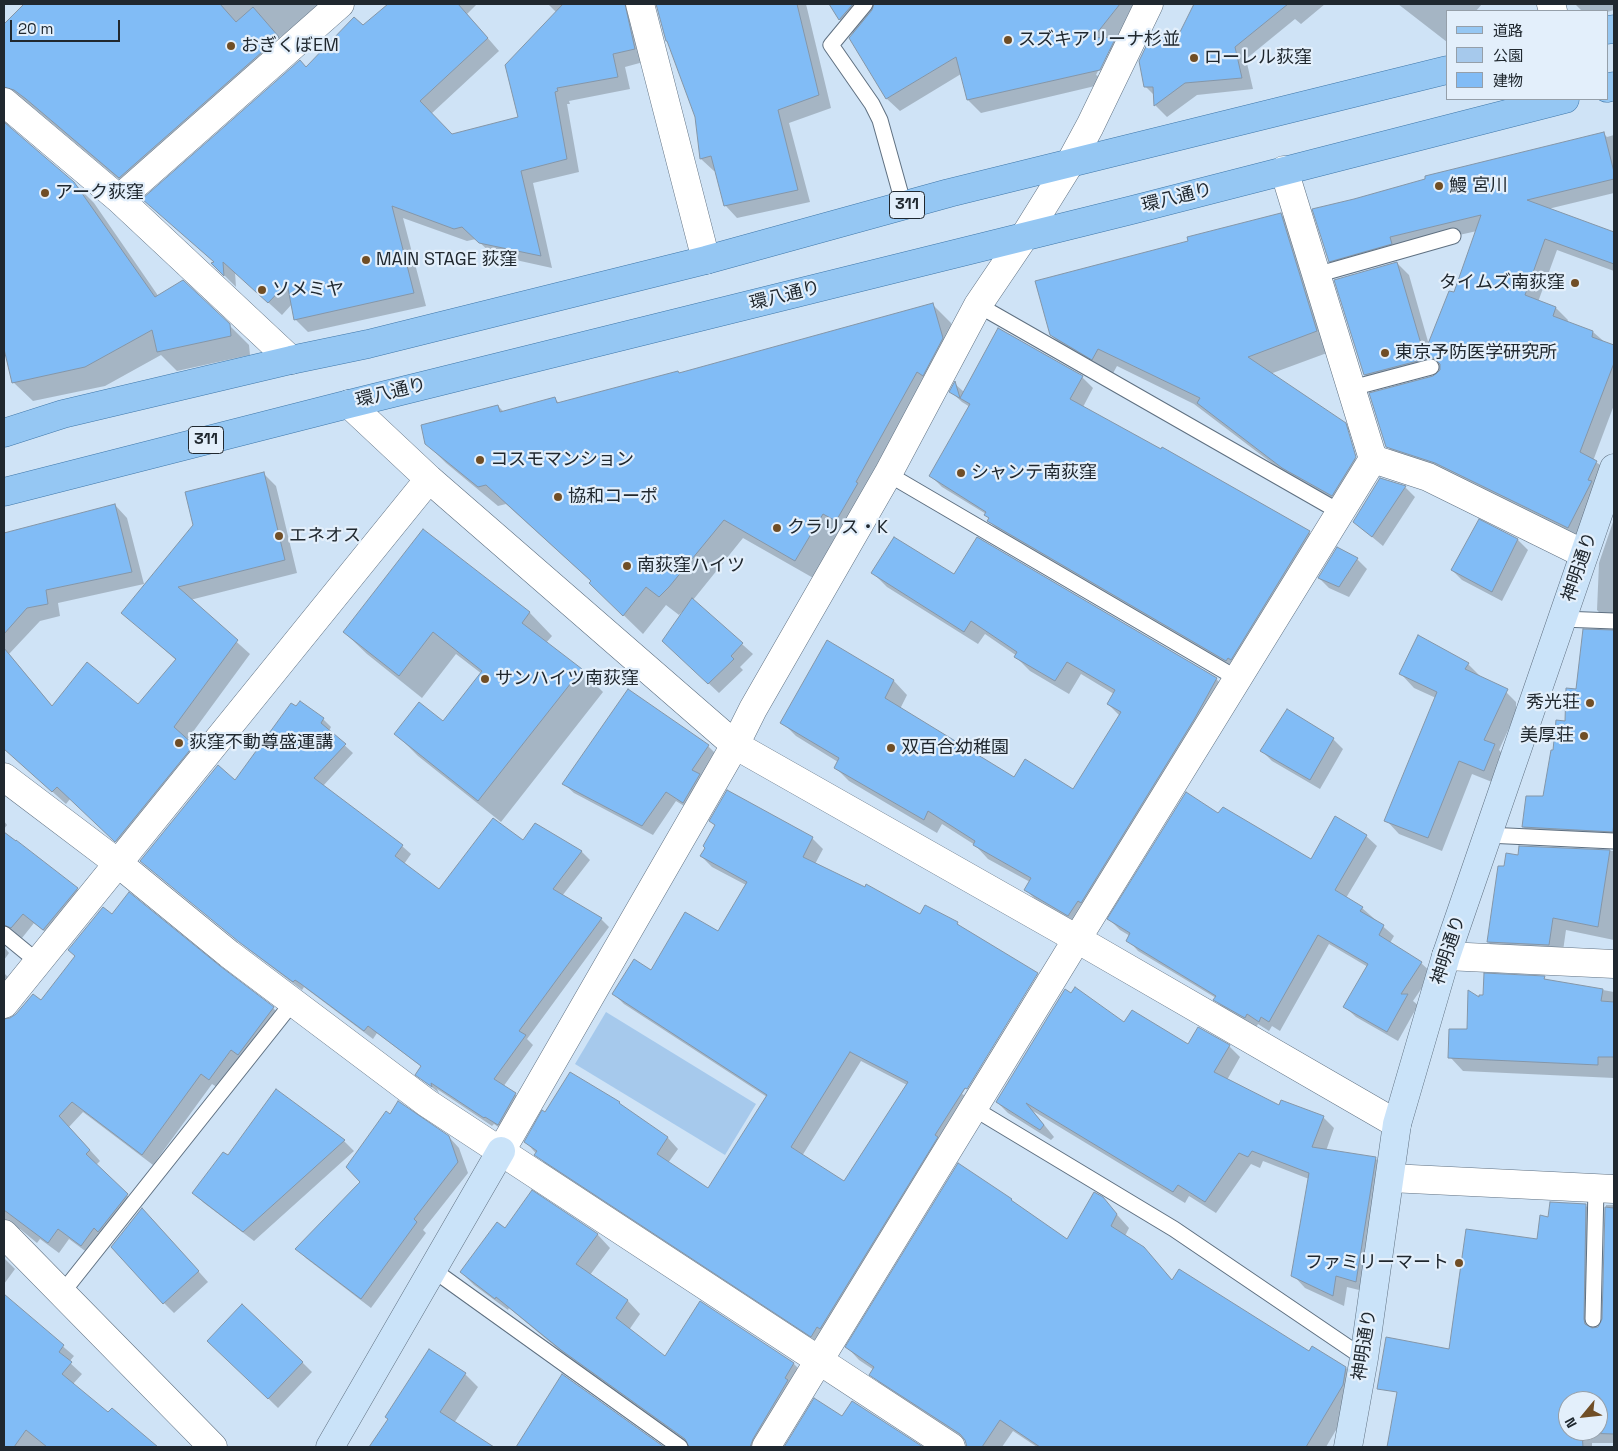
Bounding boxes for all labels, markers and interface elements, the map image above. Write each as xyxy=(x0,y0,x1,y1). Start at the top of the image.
scale bar xyxy=(12,10,122,42)
legend xyxy=(1446,10,1608,100)
text: 20 m xyxy=(18,19,53,38)
text: 道路 xyxy=(1493,21,1523,40)
place label: スズキアリーナ杉並 xyxy=(1018,29,1180,51)
marker: スズキアリーナ杉並 xyxy=(1002,34,1014,46)
place label: おぎくぼEM xyxy=(241,35,339,57)
marker: おぎくぼEM xyxy=(225,40,237,52)
text: 公園 xyxy=(1493,46,1523,65)
place label: ローレル荻窪 xyxy=(1204,47,1312,69)
marker: ローレル荻窪 xyxy=(1188,52,1200,64)
text: 建物 xyxy=(1493,71,1523,90)
place label: 鰻 宮川 xyxy=(1449,175,1508,197)
street label: 環八通り xyxy=(1139,179,1215,217)
marker: 鰻 宮川 xyxy=(1433,180,1445,192)
place label: アーク荻窪 xyxy=(55,182,144,204)
marker: アーク荻窪 xyxy=(39,187,51,199)
road number: 311 xyxy=(890,192,924,218)
place label: MAIN STAGE 荻窪 xyxy=(376,249,517,271)
marker: MAIN STAGE 荻窪 xyxy=(360,254,372,266)
place label: タイムズ南荻窪 xyxy=(1439,272,1565,294)
street label: 環八通り xyxy=(747,277,823,315)
marker: タイムズ南荻窪 xyxy=(1569,277,1581,289)
place label: ソメミヤ xyxy=(272,279,344,301)
marker: ソメミヤ xyxy=(256,284,268,296)
place label: 東京予防医学研究所 xyxy=(1395,342,1557,364)
marker: 東京予防医学研究所 xyxy=(1379,347,1391,359)
street label: 環八通り xyxy=(353,374,429,412)
road number: 311 xyxy=(188,426,224,454)
place label: コスモマンション xyxy=(490,449,634,471)
marker: コスモマンション xyxy=(474,454,486,466)
place label: シャンテ南荻窪 xyxy=(971,462,1097,484)
marker: シャンテ南荻窪 xyxy=(955,467,967,479)
place label: 協和コーポ xyxy=(568,486,658,508)
marker: 協和コーポ xyxy=(552,491,564,503)
place label: クラリス・K xyxy=(787,517,888,539)
marker: クラリス・K xyxy=(771,522,783,534)
place label: エネオス xyxy=(289,525,361,547)
street label: 神明通り xyxy=(1558,529,1602,605)
marker: エネオス xyxy=(273,530,285,542)
place label: 南荻窪ハイツ xyxy=(637,555,745,577)
marker: 南荻窪ハイツ xyxy=(621,560,633,572)
place label: サンハイツ南荻窪 xyxy=(495,668,639,690)
marker: サンハイツ南荻窪 xyxy=(479,673,491,685)
place label: 秀光荘 xyxy=(1526,692,1580,714)
marker: 秀光荘 xyxy=(1584,697,1596,709)
place label: 美厚荘 xyxy=(1520,725,1574,747)
marker: 美厚荘 xyxy=(1578,730,1590,742)
place label: 荻窪不動尊盛運講 xyxy=(189,732,333,754)
marker: 荻窪不動尊盛運講 xyxy=(173,737,185,749)
place label: 双百合幼稚園 xyxy=(901,737,1009,759)
marker: 双百合幼稚園 xyxy=(885,742,897,754)
street label: 神明通り xyxy=(1428,912,1470,988)
place label: ファミリーマート xyxy=(1305,1252,1449,1274)
marker: ファミリーマート xyxy=(1453,1257,1465,1269)
street label: 神明通り xyxy=(1349,1308,1381,1382)
north arrow xyxy=(1558,1391,1608,1441)
text: N xyxy=(1560,1414,1581,1431)

